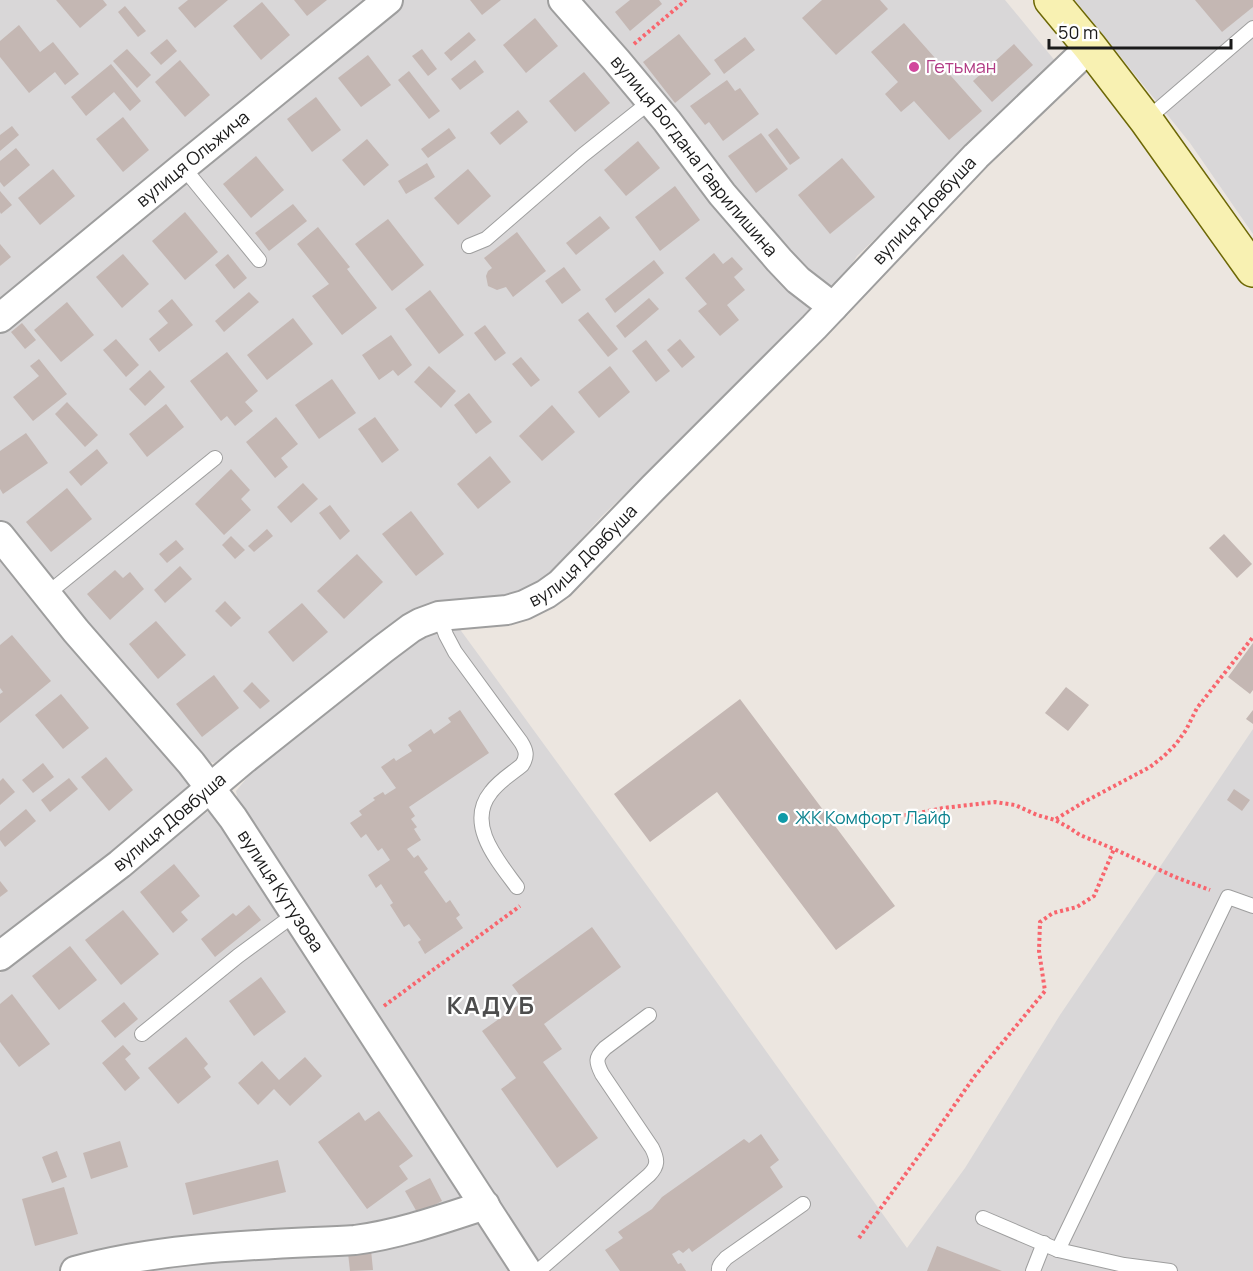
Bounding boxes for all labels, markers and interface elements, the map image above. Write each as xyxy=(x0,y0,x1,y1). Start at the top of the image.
scale bar xyxy=(1049,12,1230,50)
text: 50 m xyxy=(1058,20,1098,44)
street label: вулиця Богдана Гаврилишина xyxy=(606,50,784,261)
place label: Гетьман xyxy=(926,54,997,78)
marker: Гетьман xyxy=(907,60,921,74)
street label: вулиця Ольжича xyxy=(131,105,254,212)
street label: вулиця Довбуша xyxy=(866,150,981,269)
street label: вулиця Довбуша xyxy=(524,499,642,612)
street label: вулиця Довбуша xyxy=(108,767,230,876)
place label: ЖК Комфорт Лайф xyxy=(795,805,951,829)
marker: ЖК Комфорт Лайф xyxy=(776,811,790,825)
street label: вулиця Кутузова xyxy=(233,825,330,956)
district label: КАДУБ xyxy=(447,988,535,1021)

